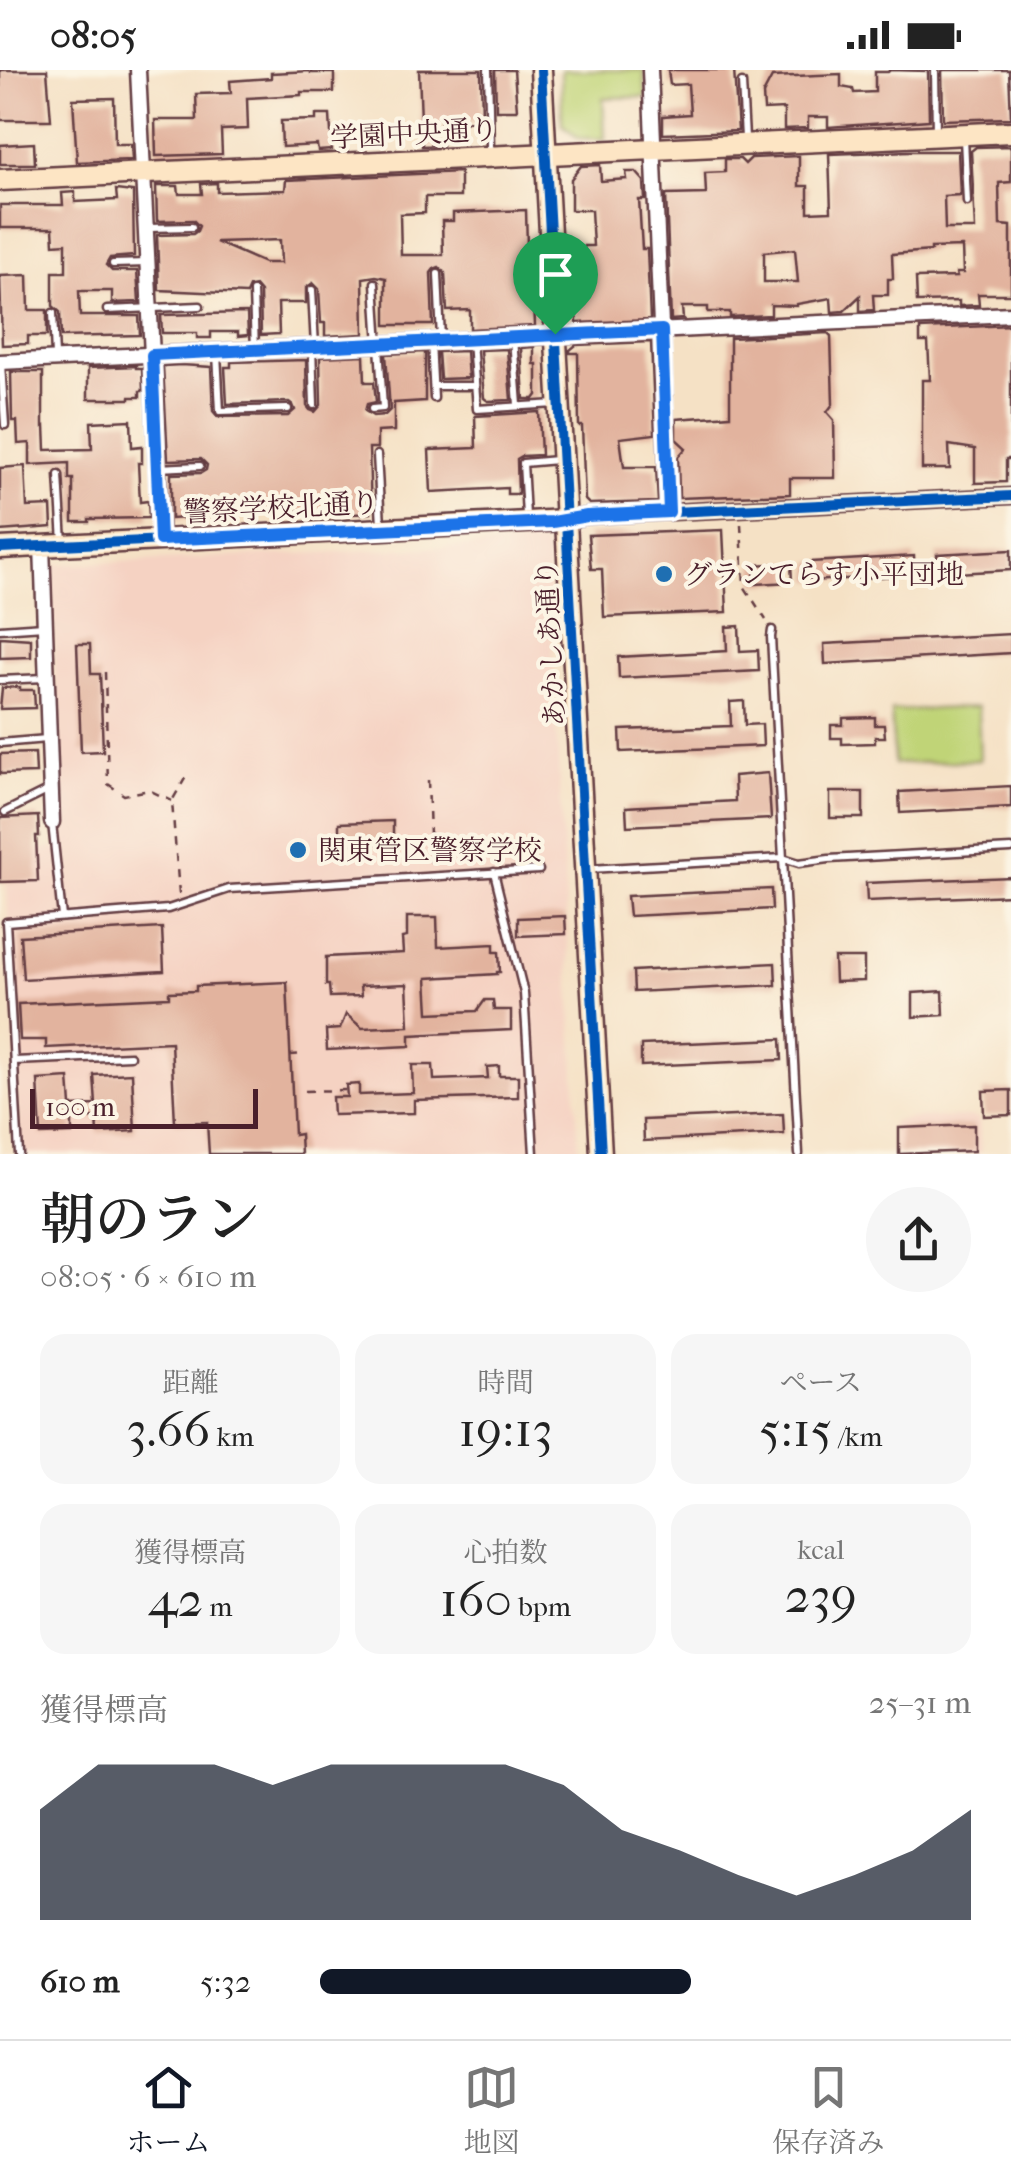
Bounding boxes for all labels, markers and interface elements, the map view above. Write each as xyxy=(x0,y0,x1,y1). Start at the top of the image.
text: 08:05 xyxy=(50,13,137,58)
street label: 学園中央通り xyxy=(329,113,499,154)
pin xyxy=(513,232,598,335)
icon: arrive xyxy=(528,247,583,302)
street label: 警察学校北通り xyxy=(182,486,380,529)
street label: あかしあ通り xyxy=(530,558,571,728)
place label: グランてらす小平団地 xyxy=(684,558,964,591)
marker: グランてらす小平団地 xyxy=(653,563,675,585)
place label: 関東管区警察学校 xyxy=(318,834,542,867)
marker: 関東管区警察学校 xyxy=(287,839,309,861)
scale bar xyxy=(30,1084,258,1128)
text: 100 m xyxy=(45,1090,115,1123)
button: share xyxy=(866,1187,971,1292)
text: 朝のラン xyxy=(40,1188,260,1252)
text: 08:05 · 6 × 610 m xyxy=(40,1258,256,1295)
text: 距離 xyxy=(162,1366,218,1399)
text: 時間 xyxy=(477,1366,534,1399)
text: ペース xyxy=(780,1366,862,1399)
text: 3.66 xyxy=(126,1400,210,1459)
text: 19:13 xyxy=(458,1400,553,1459)
text: 5:15 xyxy=(759,1400,832,1459)
text: km xyxy=(210,1420,254,1453)
text: /km xyxy=(832,1420,883,1453)
text: kcal xyxy=(797,1533,844,1566)
text: 獲得標高 xyxy=(134,1536,246,1569)
text: 心拍数 xyxy=(463,1536,548,1569)
text: 239 xyxy=(785,1566,857,1625)
text: 42 xyxy=(148,1570,203,1629)
text: 160 xyxy=(440,1570,512,1629)
text: m xyxy=(203,1590,232,1623)
text: bpm xyxy=(512,1590,571,1623)
text: 25–31 m xyxy=(869,1684,971,1721)
text: 獲得標高 xyxy=(40,1692,168,1729)
text: 610 m xyxy=(40,1963,120,2000)
text: 5:32 xyxy=(200,1963,251,2000)
tab: ホーム xyxy=(126,2060,211,2160)
tab: 地図 xyxy=(463,2060,520,2160)
tab: 保存済み xyxy=(772,2060,885,2160)

